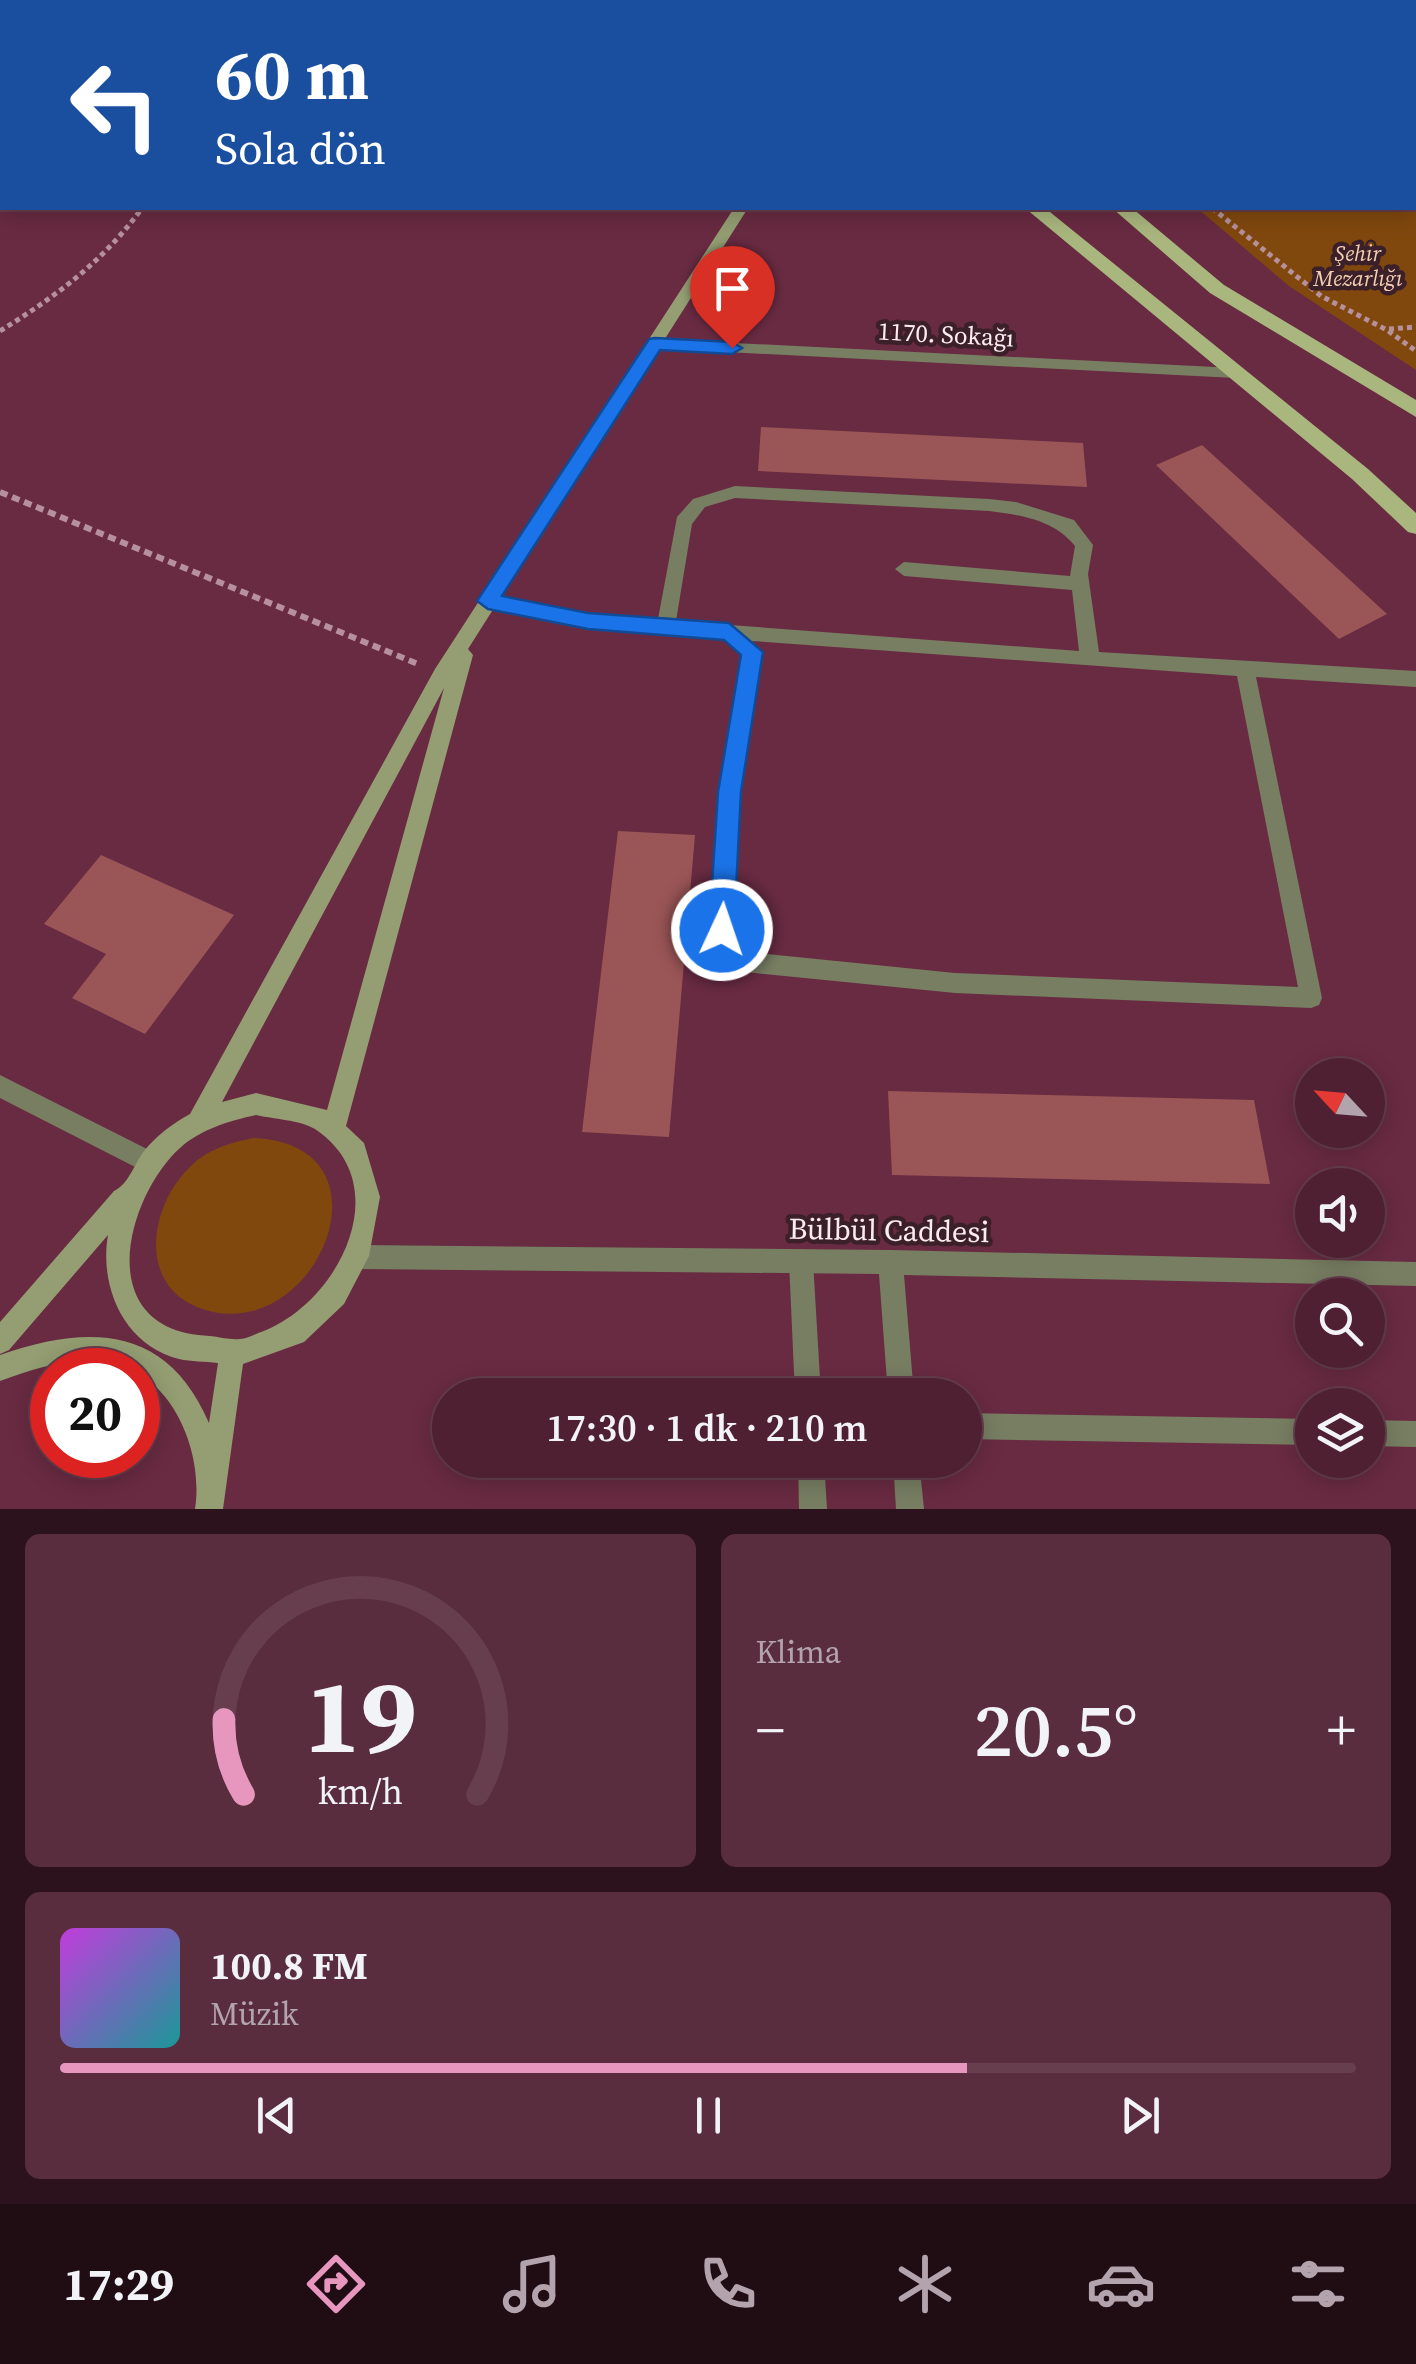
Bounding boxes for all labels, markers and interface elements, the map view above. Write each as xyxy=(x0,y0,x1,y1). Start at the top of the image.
text: 60 m xyxy=(215,26,369,122)
icon: left xyxy=(50,40,180,170)
text: Sola dön xyxy=(215,117,386,179)
park label: Şehir Mezarlığı xyxy=(1313,238,1403,293)
pin xyxy=(690,246,775,349)
icon: arrive xyxy=(705,261,760,316)
street label: 1170. Sokağı xyxy=(877,313,1015,355)
position arrow xyxy=(670,878,774,982)
north arrow xyxy=(1295,1058,1385,1148)
map controls xyxy=(1295,1058,1385,1478)
button: sound xyxy=(1295,1168,1385,1258)
street label: Bülbül Caddesi xyxy=(788,1208,990,1252)
button: search xyxy=(1295,1278,1385,1368)
speed limit sign: 20 xyxy=(30,1348,160,1478)
button: layers xyxy=(1295,1388,1385,1478)
text: 17:30 · 1 dk · 210 m xyxy=(546,1402,868,1454)
text: Klima xyxy=(756,1630,841,1674)
text: 19 xyxy=(304,1644,417,1787)
text: 20.5° xyxy=(974,1678,1138,1781)
text: − xyxy=(756,1692,785,1767)
text: + xyxy=(1327,1692,1356,1767)
text: km/h xyxy=(318,1767,403,1816)
text: 100.8 FM xyxy=(210,1940,368,1992)
text: Müzik xyxy=(210,1992,298,2036)
icon: previous xyxy=(249,2088,304,2143)
icon: pause xyxy=(681,2088,736,2143)
icon: next xyxy=(1113,2088,1168,2143)
icon: directions xyxy=(301,2249,371,2319)
icon: music xyxy=(497,2249,567,2319)
icon: phone xyxy=(693,2249,763,2319)
icon: climate xyxy=(890,2249,960,2319)
icon: car xyxy=(1086,2249,1156,2319)
icon: filters xyxy=(1283,2249,1353,2319)
text: 17:29 xyxy=(63,2253,174,2315)

